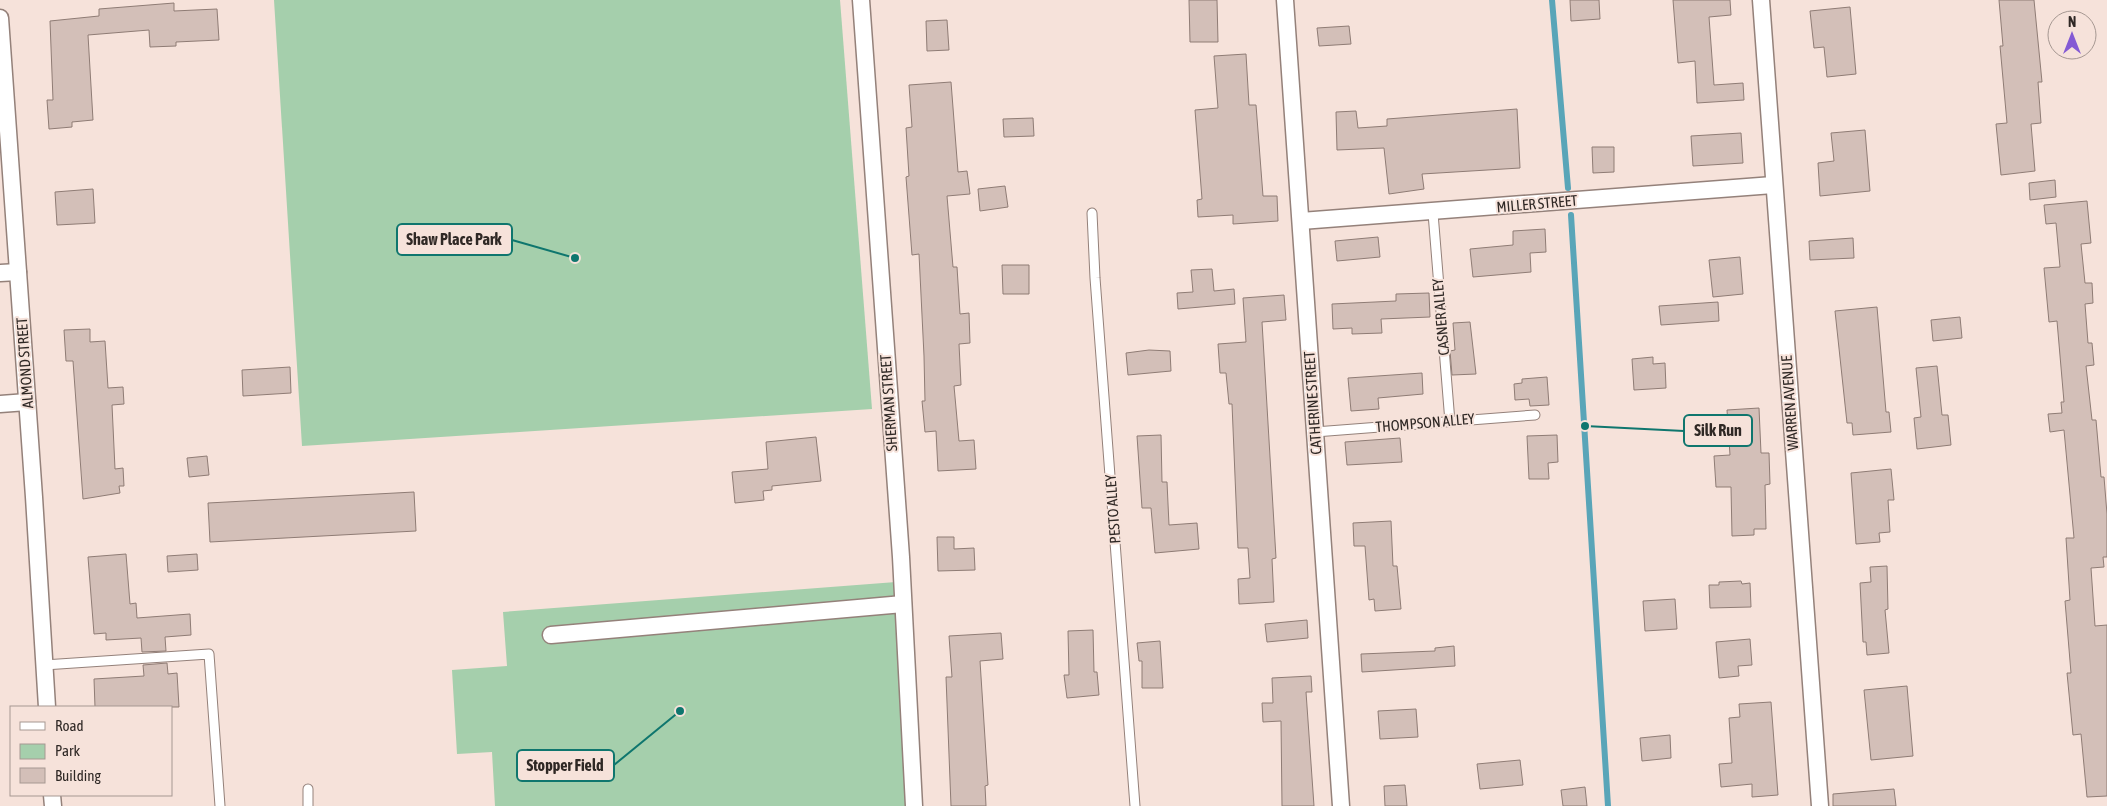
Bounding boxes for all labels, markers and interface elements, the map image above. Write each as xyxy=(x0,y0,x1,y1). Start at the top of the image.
north arrow xyxy=(2047,10,2097,60)
text: N xyxy=(2068,14,2076,30)
street label: MILLER STREET xyxy=(1496,191,1579,216)
callout: Shaw Place Park xyxy=(397,224,512,255)
text: Shaw Place Park xyxy=(406,230,503,248)
street label: CASNER ALLEY xyxy=(1429,278,1452,356)
street label: ALMOND STREET xyxy=(13,317,36,409)
street label: CATHERINE STREET xyxy=(1300,350,1325,455)
street label: SHERMAN STREET xyxy=(877,354,900,452)
street label: WARREN AVENUE xyxy=(1778,354,1801,451)
street label: THOMPSON ALLEY xyxy=(1375,410,1476,435)
callout: Silk Run xyxy=(1684,415,1752,446)
text: Silk Run xyxy=(1694,421,1742,439)
street label: PESTO ALLEY xyxy=(1102,474,1123,544)
legend xyxy=(10,706,172,796)
text: Road xyxy=(55,717,84,734)
text: Park xyxy=(55,742,80,759)
callout: Stopper Field xyxy=(517,750,614,781)
text: Stopper Field xyxy=(526,756,604,774)
text: Building xyxy=(55,767,101,784)

